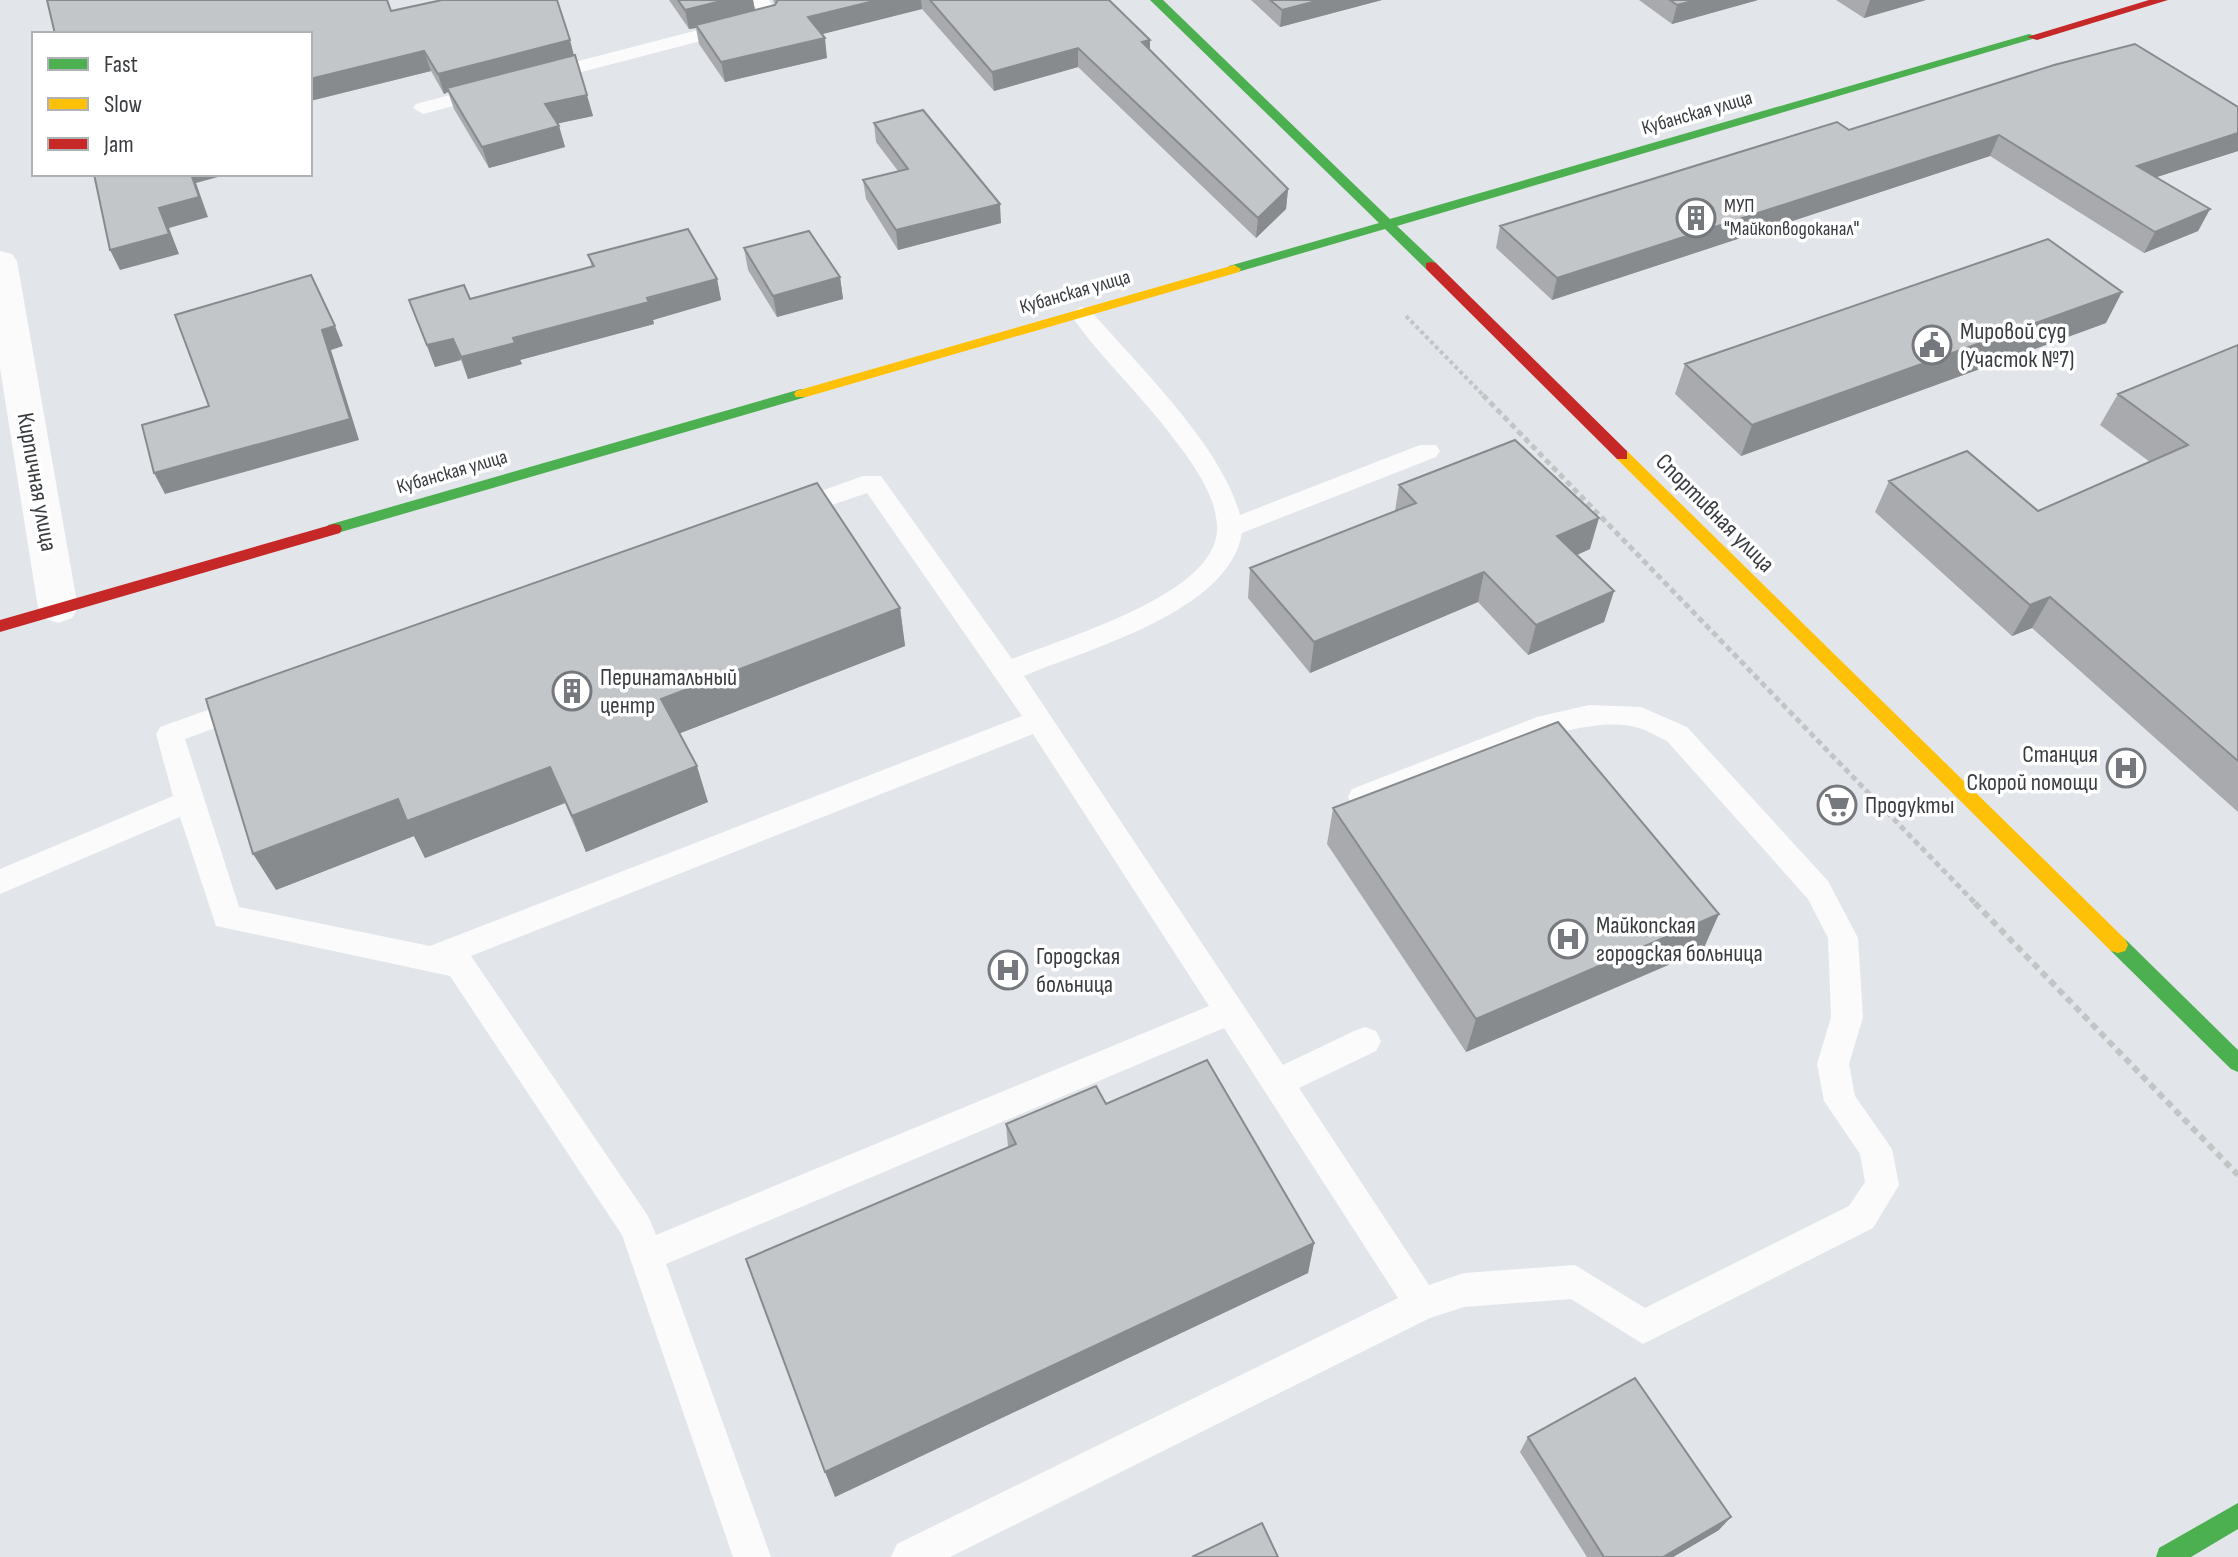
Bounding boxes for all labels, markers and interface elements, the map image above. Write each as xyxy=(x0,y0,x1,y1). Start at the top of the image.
legend xyxy=(32,32,312,176)
text: Fast xyxy=(104,50,138,79)
street label: Кубанская улица xyxy=(1639,86,1755,140)
text: Slow xyxy=(104,90,142,119)
text: Jam xyxy=(103,130,134,159)
place label: МУП "Майкопводоканал" xyxy=(1724,194,1859,241)
building icon: МУП "Майкопводоканал" xyxy=(1675,197,1717,239)
street label: Кубанская улица xyxy=(1017,265,1133,319)
place label: Мировой суд (Участок №7) xyxy=(1960,317,2075,374)
public building icon: Мировой суд (Участок №7) xyxy=(1911,324,1953,366)
street label: Кирпичная улица xyxy=(11,411,63,553)
street label: Кубанская улица xyxy=(394,445,510,499)
street label: Спортивная улица xyxy=(1649,447,1781,579)
place label: Перинатальный центр xyxy=(600,663,737,720)
building icon: Перинатальный центр xyxy=(551,670,593,712)
place label: Станция Скорой помощи xyxy=(1967,740,2098,797)
hospital icon: Станция Скорой помощи xyxy=(2105,747,2147,789)
supermarket icon: Продукты xyxy=(1816,784,1858,826)
place label: Продукты xyxy=(1865,791,1954,820)
place label: Майкопская городская больница xyxy=(1596,911,1763,968)
hospital icon: Майкопская городская больница xyxy=(1547,918,1589,960)
place label: Городская больница xyxy=(1036,942,1120,999)
hospital icon: Городская больница xyxy=(987,949,1029,991)

